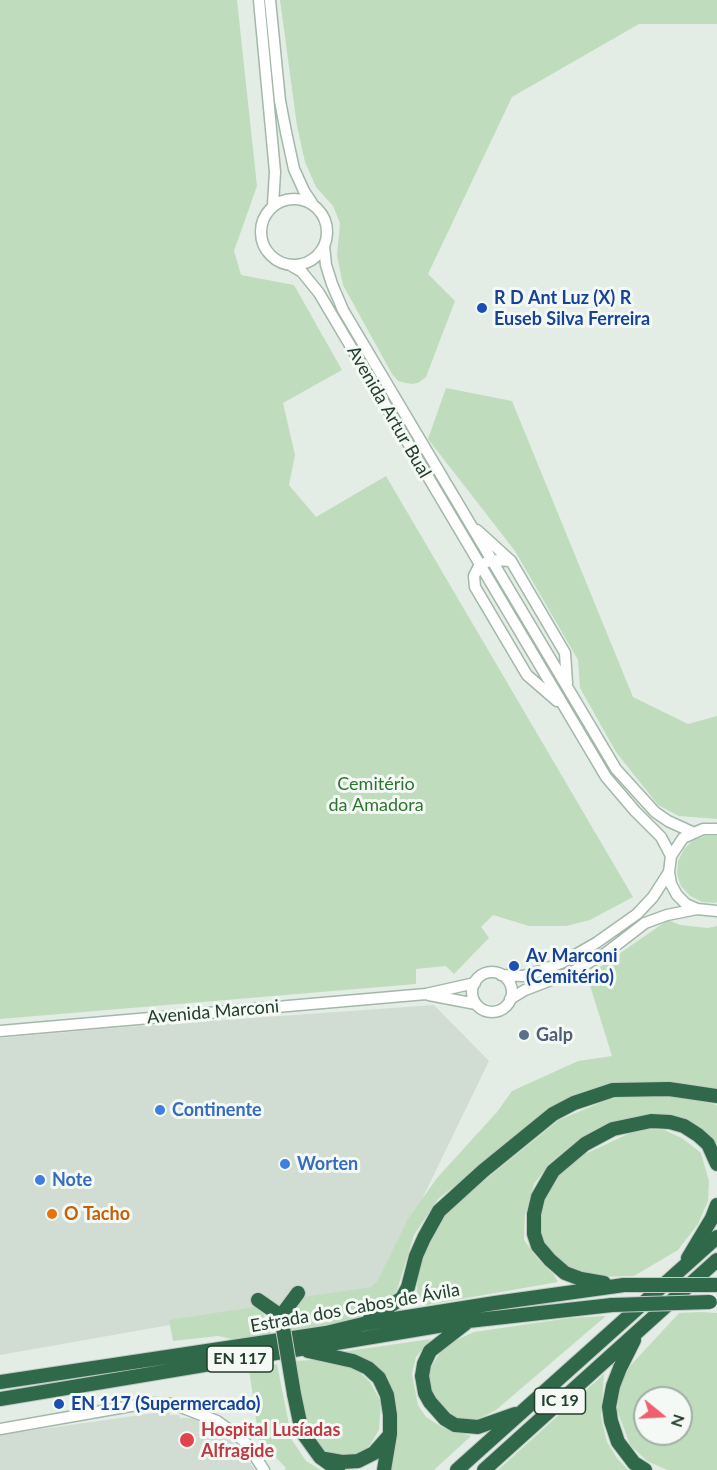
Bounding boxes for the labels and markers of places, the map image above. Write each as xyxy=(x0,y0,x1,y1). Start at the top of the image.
place label: R D Ant Luz (X) R Euseb Silva Ferreira xyxy=(494,287,650,330)
marker: R D Ant Luz (X) R Euseb Silva Ferreira xyxy=(475,301,489,315)
place label: Av Marconi (Cemitério) xyxy=(526,945,618,988)
marker: Av Marconi (Cemitério) xyxy=(507,959,521,973)
place label: Galp xyxy=(536,1024,573,1046)
marker: Galp xyxy=(517,1028,531,1042)
place label: Continente xyxy=(172,1099,262,1121)
marker: Continente xyxy=(153,1103,167,1117)
place label: Worten xyxy=(297,1153,358,1175)
marker: Worten xyxy=(278,1157,292,1171)
place label: Note xyxy=(52,1169,92,1191)
marker: Note xyxy=(33,1173,47,1187)
place label: O Tacho xyxy=(64,1203,130,1225)
marker: O Tacho xyxy=(45,1207,59,1221)
place label: EN 117 (Supermercado) xyxy=(71,1393,261,1415)
marker: EN 117 (Supermercado) xyxy=(52,1397,66,1411)
place label: Hospital Lusíadas Alfragide xyxy=(201,1419,340,1462)
marker: Hospital Lusíadas Alfragide xyxy=(178,1431,196,1449)

